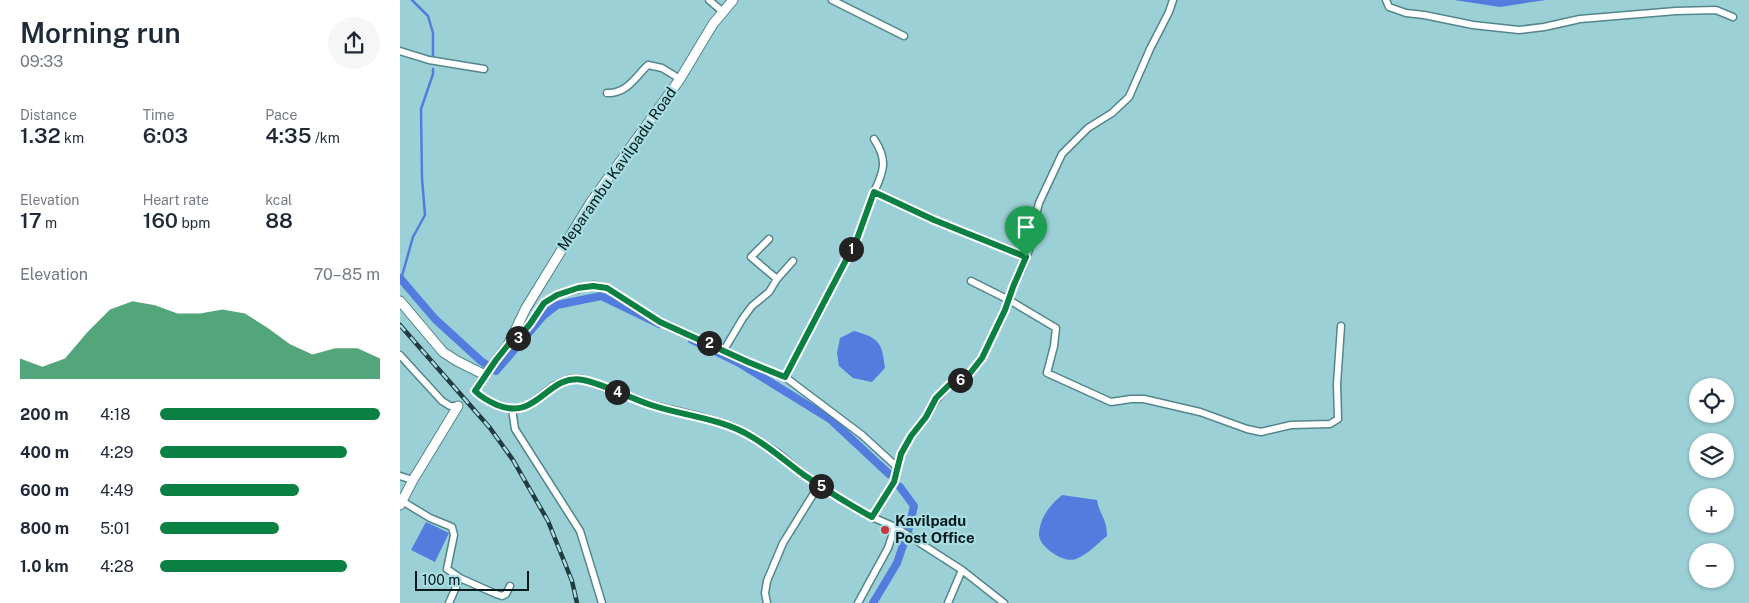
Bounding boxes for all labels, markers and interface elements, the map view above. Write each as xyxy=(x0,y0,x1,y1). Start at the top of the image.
text: Morning run xyxy=(20,16,181,49)
button: share xyxy=(328,17,380,69)
text: 09:33 xyxy=(20,52,63,71)
street label: Meparambu Kavilpadu Road xyxy=(554,84,679,253)
text: Distance xyxy=(20,107,77,123)
text: Time xyxy=(143,107,175,123)
text: Pace xyxy=(265,107,297,123)
text: 1.32 xyxy=(20,123,61,148)
text: 6:03 xyxy=(143,123,188,148)
text: 4:35 xyxy=(265,123,312,148)
text: km xyxy=(61,130,84,146)
text: /km xyxy=(312,130,340,146)
text: Elevation xyxy=(20,192,79,208)
text: Heart rate xyxy=(143,192,209,208)
text: kcal xyxy=(265,192,292,208)
pin xyxy=(1005,206,1047,257)
text: 17 xyxy=(20,208,42,233)
text: 160 xyxy=(143,208,178,233)
text: 88 xyxy=(265,208,293,233)
icon: arrive xyxy=(1012,213,1040,241)
text: m xyxy=(42,215,57,231)
text: bpm xyxy=(178,215,210,231)
pin: 1 xyxy=(838,236,864,262)
text: 1 xyxy=(849,241,855,257)
text: Elevation xyxy=(20,265,88,284)
text: 70–85 m xyxy=(314,265,380,284)
pin: 3 xyxy=(506,326,530,350)
text: 3 xyxy=(514,330,523,346)
pin: 2 xyxy=(696,330,722,356)
text: 2 xyxy=(705,335,714,351)
pin: 6 xyxy=(948,368,972,392)
text: 6 xyxy=(956,372,965,388)
map controls xyxy=(1689,378,1734,588)
button: locate xyxy=(1689,378,1734,423)
pin: 4 xyxy=(604,380,630,404)
text: 4 xyxy=(613,384,622,400)
text: 200 m xyxy=(20,405,69,424)
text: 4:18 xyxy=(100,405,131,424)
button: layers xyxy=(1689,433,1734,478)
text: 400 m xyxy=(20,443,69,462)
text: 4:29 xyxy=(100,443,134,462)
pin: 5 xyxy=(808,474,834,498)
text: 5 xyxy=(817,478,826,494)
text: 600 m xyxy=(20,481,69,500)
text: 4:49 xyxy=(100,481,134,500)
button: + xyxy=(1689,488,1734,533)
place label: Kavilpadu Post Office xyxy=(895,512,975,546)
text: 800 m xyxy=(20,519,69,538)
text: 5:01 xyxy=(100,519,130,538)
marker: Kavilpadu Post Office xyxy=(879,524,891,536)
button: − xyxy=(1689,543,1734,588)
text: 1.0 km xyxy=(20,557,69,576)
text: 4:28 xyxy=(100,557,134,576)
scale bar xyxy=(415,568,529,591)
text: 100 m xyxy=(422,572,460,588)

